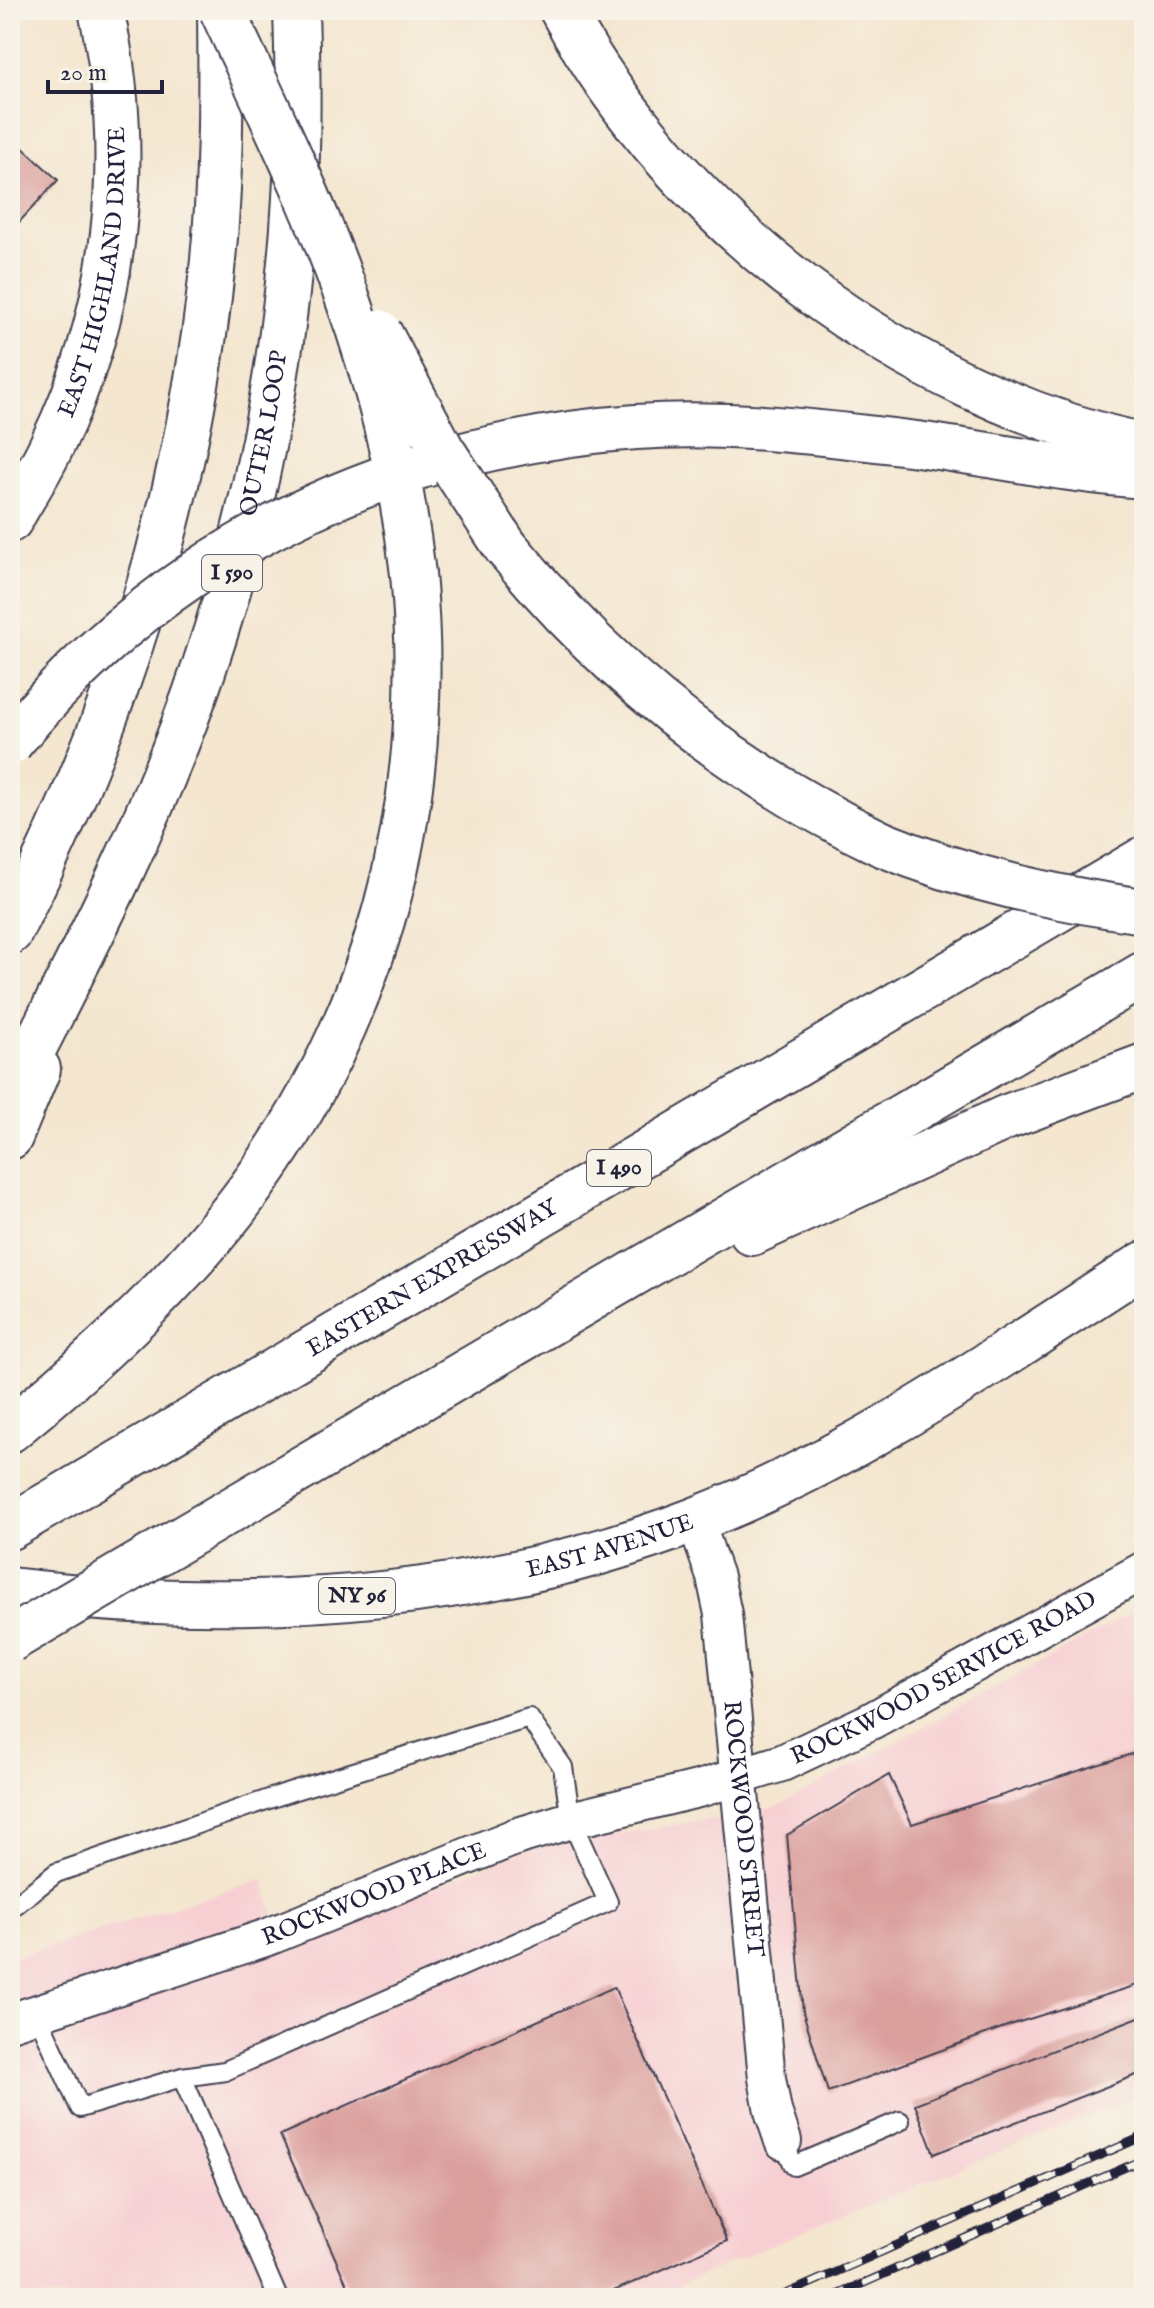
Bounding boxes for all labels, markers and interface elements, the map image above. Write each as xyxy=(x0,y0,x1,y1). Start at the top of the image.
scale bar xyxy=(48,44,162,94)
text: 20 m xyxy=(60,58,107,89)
street label: EAST HIGHLAND DRIVE xyxy=(51,126,133,422)
street label: OUTER LOOP xyxy=(233,348,295,519)
road number: I 590 xyxy=(202,555,262,591)
road number: I 490 xyxy=(587,1150,651,1186)
street label: EASTERN EXPRESSWAY xyxy=(301,1191,565,1364)
street label: EAST AVENUE xyxy=(523,1506,698,1586)
road number: NY 96 xyxy=(319,1578,395,1614)
street label: ROCKWOOD SERVICE ROAD xyxy=(786,1584,1102,1772)
street label: ROCKWOOD STREET xyxy=(716,1699,771,1959)
street label: ROCKWOOD PLACE xyxy=(257,1835,491,1953)

